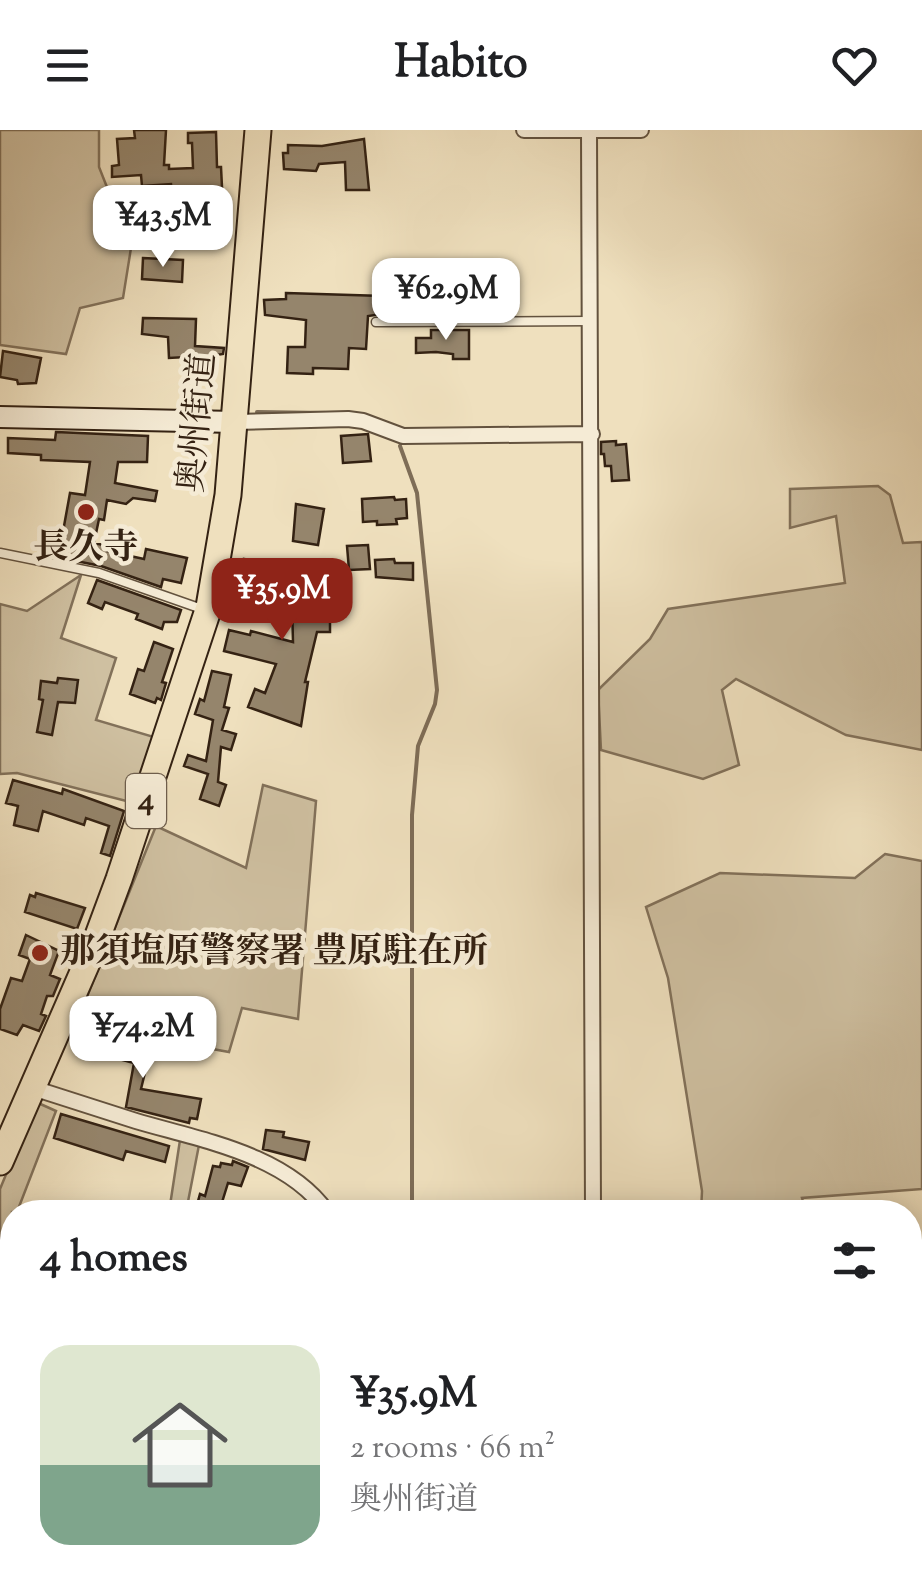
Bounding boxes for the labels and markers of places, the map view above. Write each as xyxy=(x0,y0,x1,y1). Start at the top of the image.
pin: ¥43.5M xyxy=(82,185,244,270)
pin: ¥62.9M xyxy=(365,258,527,343)
marker: 長久寺 xyxy=(75,501,97,523)
place label: 長久寺 xyxy=(33,524,139,575)
pin: ¥35.9M xyxy=(201,558,363,643)
place label: 那須塩原警察署 豊原駐在所 xyxy=(60,928,487,979)
marker: 那須塩原警察署 豊原駐在所 xyxy=(29,942,51,964)
pin: ¥74.2M xyxy=(62,996,224,1081)

